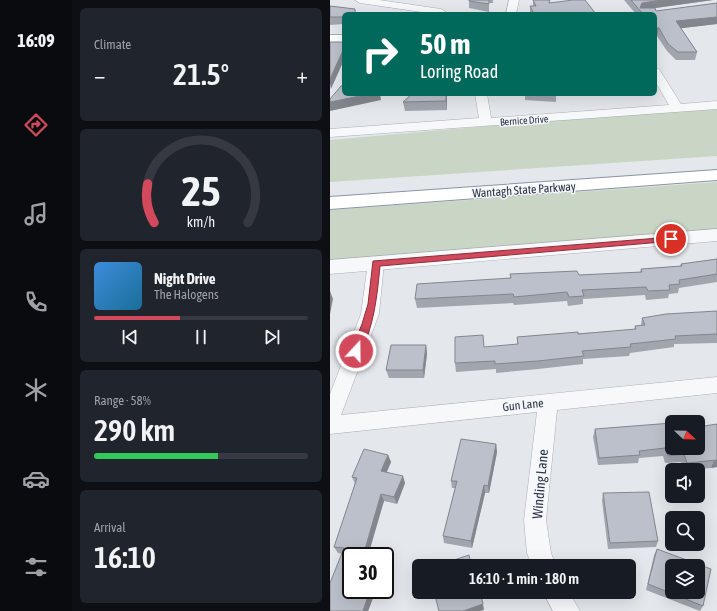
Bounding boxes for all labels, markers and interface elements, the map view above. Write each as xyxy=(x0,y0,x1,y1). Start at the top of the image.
icon: right xyxy=(354,28,406,80)
text: 50 m xyxy=(420,28,470,60)
text: 16:09 xyxy=(17,30,55,51)
text: Climate xyxy=(94,37,131,52)
text: 21.5° xyxy=(173,57,229,91)
text: Loring Road xyxy=(420,61,498,82)
text: − xyxy=(94,62,105,88)
text: + xyxy=(297,62,308,88)
icon: directions xyxy=(22,111,50,139)
street label: Bernice Drive xyxy=(500,113,549,128)
text: 25 xyxy=(181,167,221,215)
street label: Wantagh State Parkway xyxy=(472,179,576,201)
icon: music xyxy=(22,200,50,228)
text: km/h xyxy=(187,213,215,229)
pin xyxy=(654,222,688,256)
icon: arrive xyxy=(660,228,682,250)
text: Night Drive xyxy=(154,270,216,287)
text: The Halogens xyxy=(154,287,219,302)
icon: phone xyxy=(22,288,50,316)
icon: previous xyxy=(119,326,141,348)
icon: pause xyxy=(190,326,212,348)
icon: next xyxy=(261,326,283,348)
position arrow xyxy=(335,330,377,372)
icon: climate xyxy=(22,376,50,404)
text: Range · 58% xyxy=(94,393,151,408)
street label: Gun Lane xyxy=(502,396,544,414)
text: 290 km xyxy=(94,413,175,447)
north arrow xyxy=(665,415,705,455)
map controls xyxy=(665,415,705,599)
street label: Winding Lane xyxy=(529,449,551,519)
button: sound xyxy=(665,463,705,503)
icon: car xyxy=(22,465,50,493)
button: search xyxy=(665,511,705,551)
text: Arrival xyxy=(94,520,126,535)
text: 16:10 xyxy=(94,540,156,574)
speed limit sign: 30 xyxy=(342,547,394,599)
icon: filters xyxy=(22,553,50,581)
button: layers xyxy=(665,559,705,599)
text: 16:10 · 1 min · 180 m xyxy=(469,570,579,587)

